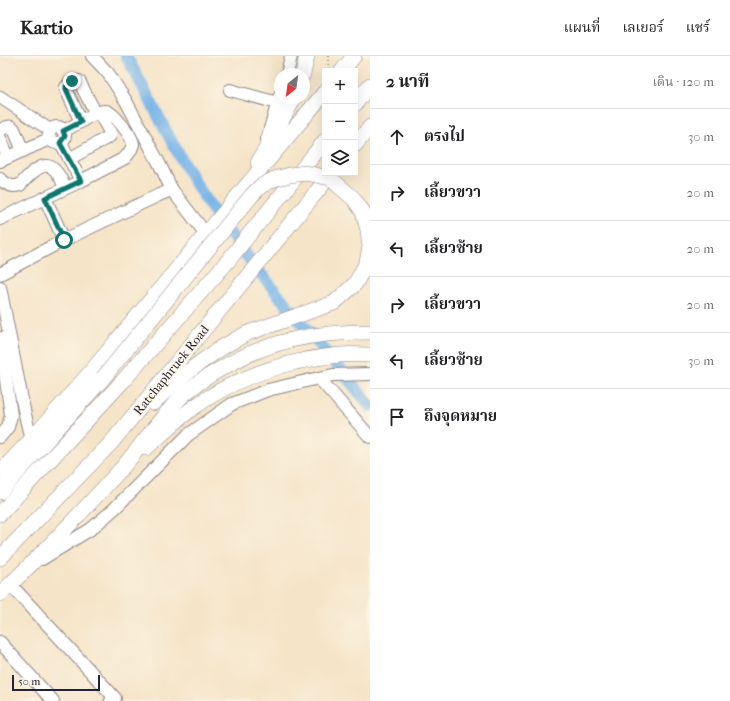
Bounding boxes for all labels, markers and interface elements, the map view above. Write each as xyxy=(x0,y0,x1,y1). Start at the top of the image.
text: Kartio xyxy=(20,17,73,39)
text: แผนที่ xyxy=(564,19,600,36)
text: เลเยอร์ xyxy=(622,19,664,36)
text: แชร์ xyxy=(686,19,710,36)
north arrow xyxy=(274,68,310,104)
map controls xyxy=(322,68,358,176)
button: + xyxy=(322,68,358,104)
text: 2 นาที xyxy=(386,71,429,91)
route end xyxy=(63,72,81,90)
text: เดิน · 120 m xyxy=(652,74,714,89)
button: − xyxy=(322,104,358,140)
icon: ahead xyxy=(386,126,408,148)
text: ตรงไป xyxy=(424,127,465,145)
text: 30 m xyxy=(688,129,714,144)
button: layers xyxy=(322,140,358,176)
icon: right xyxy=(386,182,408,204)
text: เลี้ยวขวา xyxy=(424,183,481,201)
text: 20 m xyxy=(687,185,714,200)
route start xyxy=(55,231,73,249)
icon: left xyxy=(386,238,408,260)
text: เลี้ยวซ้าย xyxy=(424,239,483,257)
text: 20 m xyxy=(687,241,714,256)
icon: right xyxy=(386,294,408,316)
text: เลี้ยวขวา xyxy=(424,295,481,313)
text: 20 m xyxy=(687,297,714,312)
street label: Ratchaphruek Road xyxy=(130,321,212,418)
icon: left xyxy=(386,350,408,372)
text: เลี้ยวซ้าย xyxy=(424,351,483,369)
text: 30 m xyxy=(688,353,714,368)
icon: arrive xyxy=(386,406,408,428)
text: ถึงจุดหมาย xyxy=(424,407,497,425)
scale bar xyxy=(12,673,100,692)
text: 50 m xyxy=(18,675,40,688)

